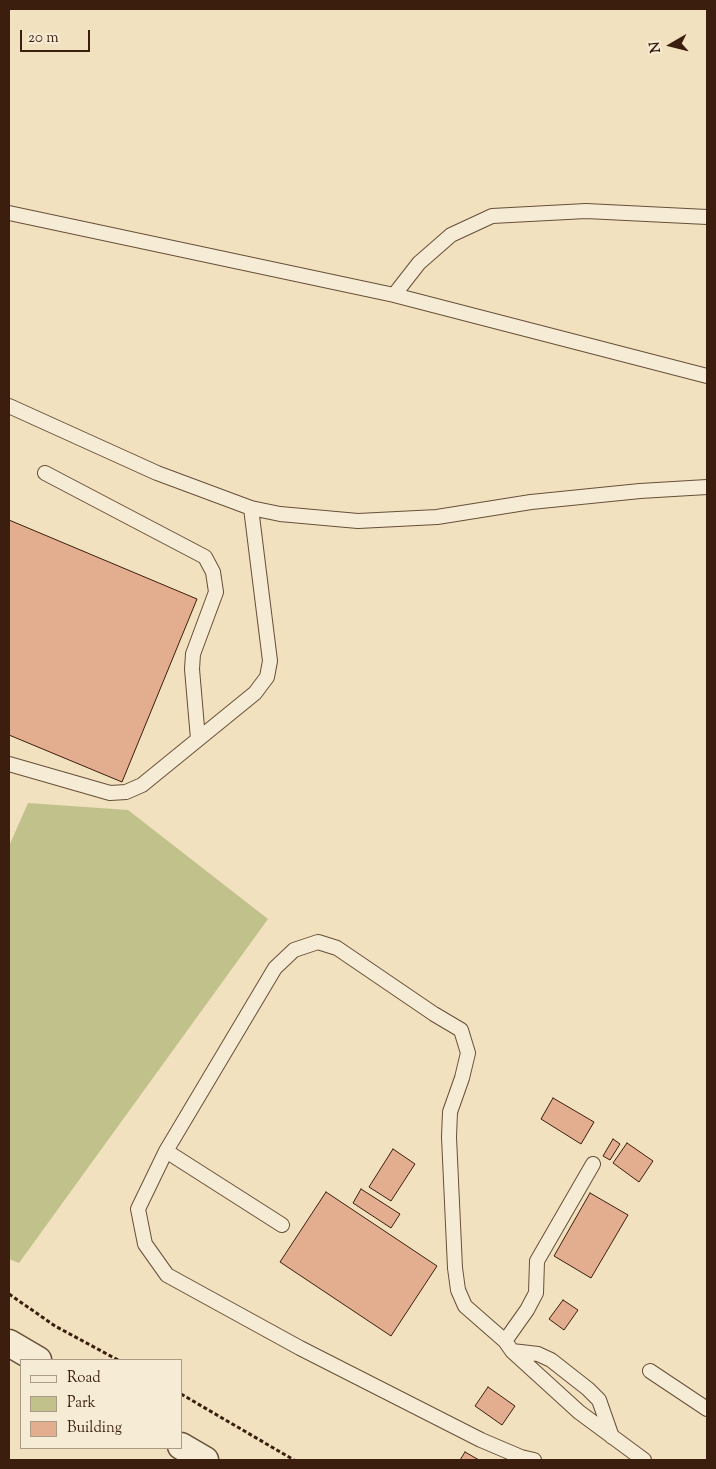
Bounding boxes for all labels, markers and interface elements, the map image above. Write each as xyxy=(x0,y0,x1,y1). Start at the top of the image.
scale bar xyxy=(22,20,92,52)
north arrow xyxy=(646,20,696,70)
text: 20 m xyxy=(28,28,59,49)
text: N xyxy=(645,40,667,54)
legend xyxy=(20,1359,182,1449)
text: Road xyxy=(67,1368,101,1389)
text: Park xyxy=(67,1393,96,1414)
text: Building xyxy=(67,1418,122,1439)

